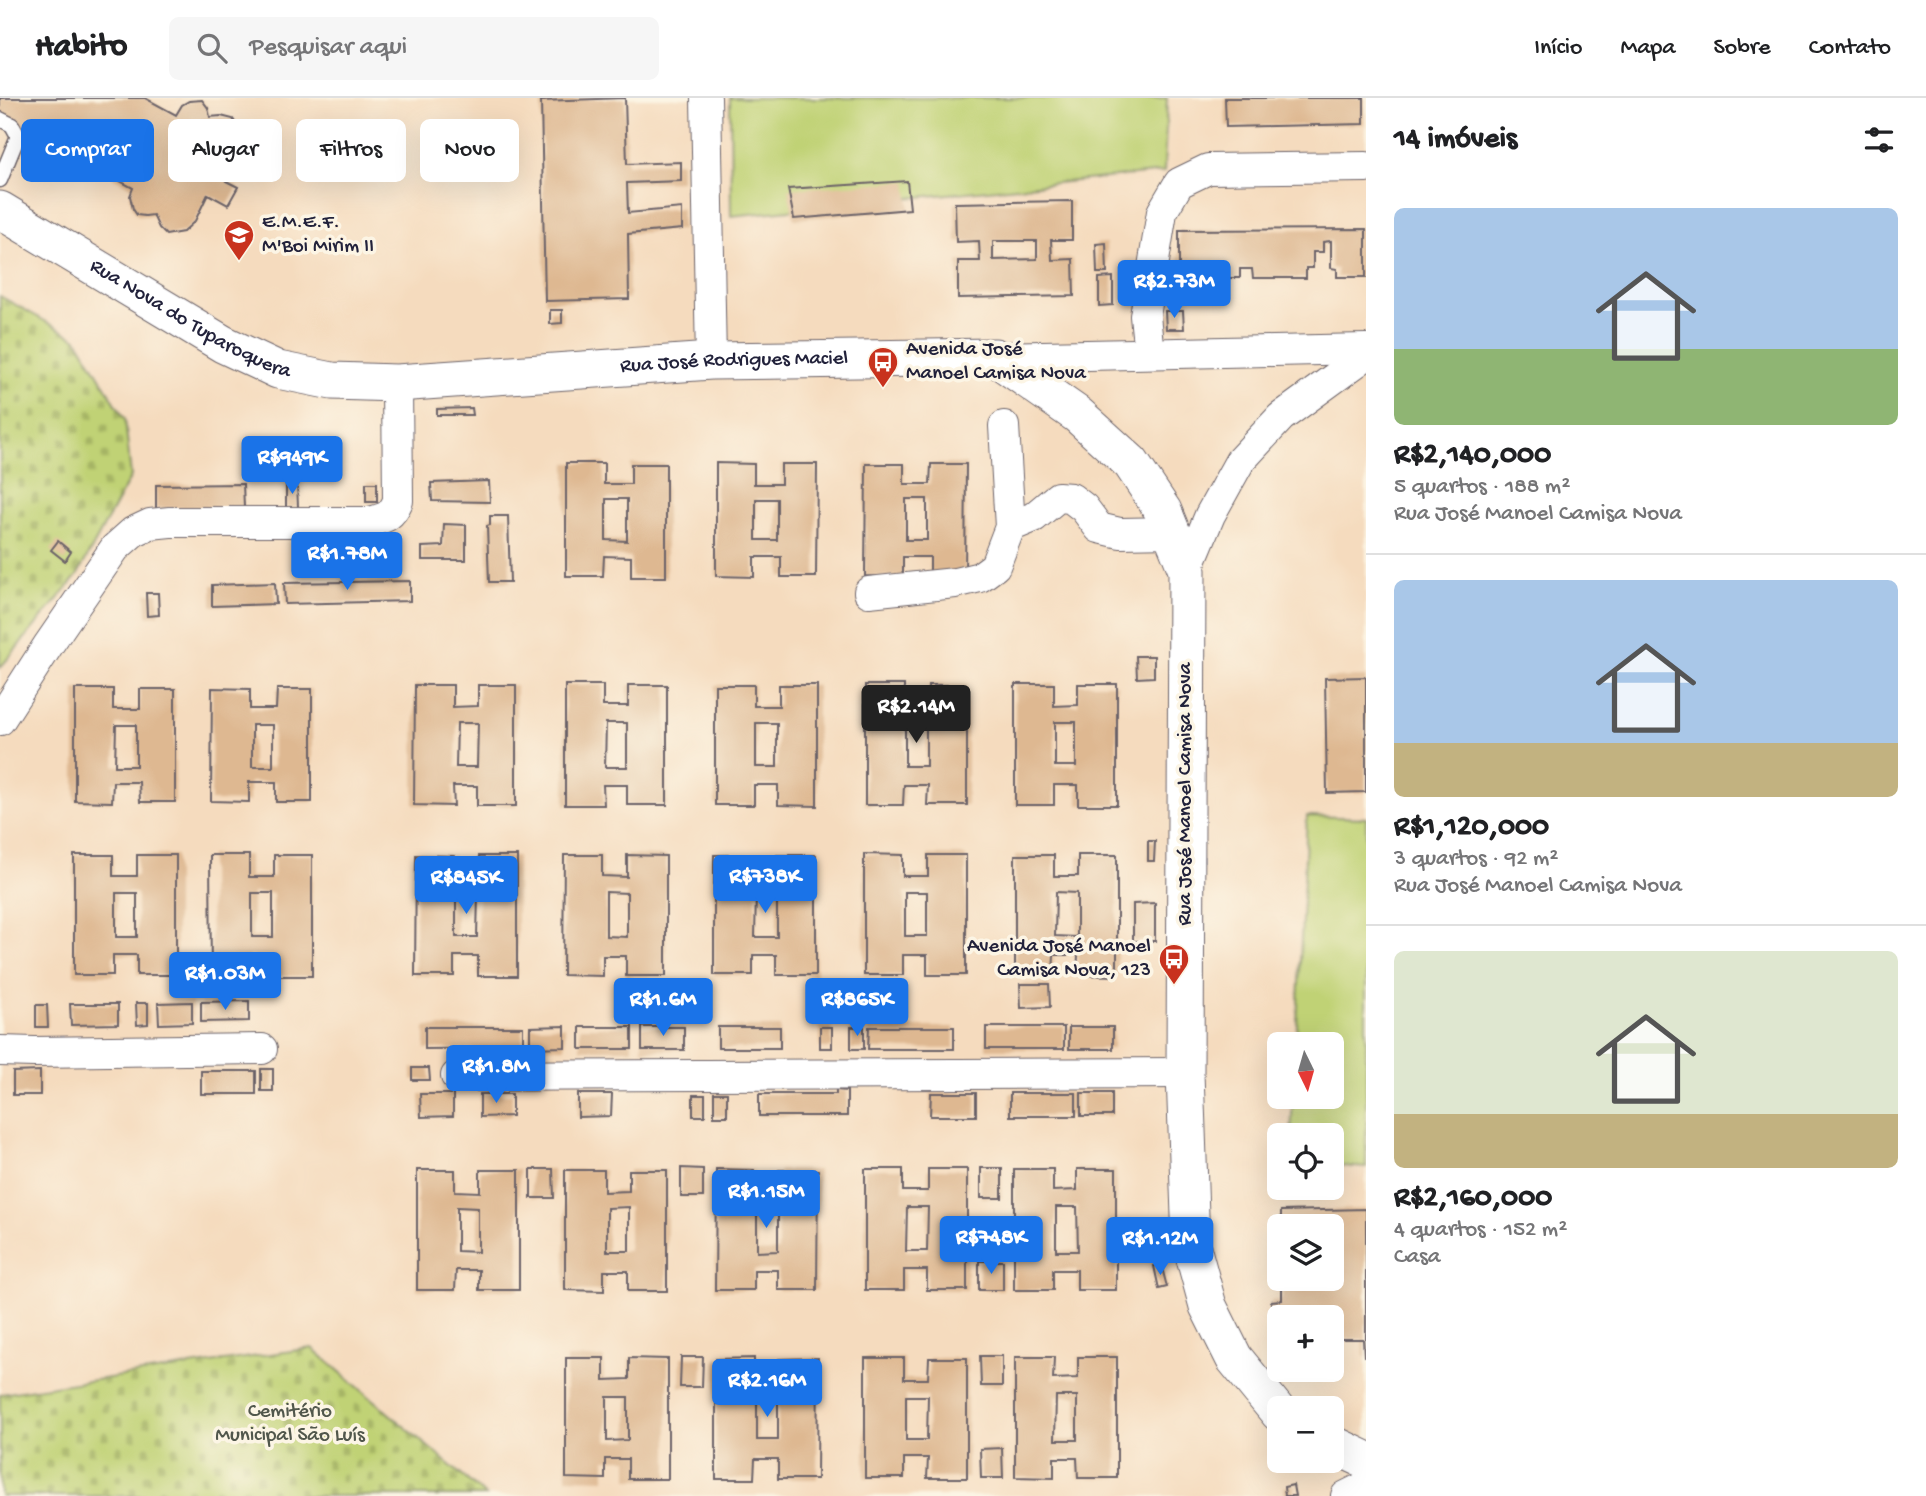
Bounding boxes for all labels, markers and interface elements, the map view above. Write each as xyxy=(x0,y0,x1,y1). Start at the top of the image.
search box xyxy=(169,17,659,80)
text: Habito xyxy=(35,29,127,67)
icon: search xyxy=(193,29,231,67)
text: Pesquisar aqui xyxy=(249,33,407,64)
text: Início xyxy=(1534,34,1582,63)
text: Mapa xyxy=(1620,34,1676,63)
text: Sobre xyxy=(1714,34,1771,63)
text: Contato xyxy=(1809,34,1891,63)
chip: Comprar xyxy=(21,119,154,182)
chip: Alugar xyxy=(168,119,282,182)
chip: Filtros xyxy=(296,119,406,182)
chip: Novo xyxy=(420,119,519,182)
icon: filters xyxy=(1860,121,1898,159)
text: 14 imóveis xyxy=(1394,123,1517,158)
place label: E.M.E.F. M'Boi Mirim II xyxy=(262,211,374,260)
school or university icon: E.M.E.F. M'Boi Mirim II xyxy=(222,218,256,262)
icon: home xyxy=(1583,253,1709,379)
street label: Rua Nova do Tuparoquera xyxy=(85,254,294,385)
pin: R$2.73M xyxy=(1109,260,1239,320)
text: R$2.73M xyxy=(1134,269,1214,296)
place label: Avenida José Manoel Camisa Nova xyxy=(906,338,1087,387)
bus stop icon: Avenida José Manoel Camisa Nova xyxy=(866,345,900,389)
street label: Rua José Rodrigues Maciel xyxy=(619,347,848,380)
pin: R$949K xyxy=(235,436,349,496)
text: R$2,140,000 xyxy=(1394,439,1551,474)
text: R$949K xyxy=(258,445,326,472)
text: 5 quartos · 188 m² xyxy=(1394,474,1570,501)
text: Rua José Manoel Camisa Nova xyxy=(1394,501,1682,528)
pin: R$1.78M xyxy=(282,532,412,592)
text: R$1.78M xyxy=(307,541,387,568)
icon: home xyxy=(1583,625,1709,751)
street label: Rua José Manoel Camisa Nova xyxy=(1174,661,1199,926)
pin: R$2.14M xyxy=(851,686,981,745)
text: R$2.14M xyxy=(877,694,955,721)
text: R$1,120,000 xyxy=(1394,811,1549,846)
text: 3 quartos · 92 m² xyxy=(1394,846,1558,873)
pin: R$845K xyxy=(409,856,523,916)
pin: R$738K xyxy=(708,856,822,915)
text: R$738K xyxy=(729,864,801,891)
text: R$845K xyxy=(431,865,501,892)
text: Rua José Manoel Camisa Nova xyxy=(1394,873,1682,900)
place label: Avenida José Manoel Camisa Nova, 123 xyxy=(967,935,1151,984)
bus stop icon: Avenida José Manoel Camisa Nova, 123 xyxy=(1157,942,1191,986)
pin: R$1.03M xyxy=(160,953,290,1012)
text: R$1.03M xyxy=(185,961,265,988)
pin: R$1.6M xyxy=(606,978,720,1038)
pin: R$865K xyxy=(800,978,914,1038)
text: R$1.6M xyxy=(630,987,696,1014)
text: R$865K xyxy=(821,987,893,1014)
icon: home xyxy=(1583,996,1709,1122)
north arrow xyxy=(1267,1032,1344,1110)
map controls xyxy=(1267,1032,1344,1473)
pin: R$1.8M xyxy=(439,1046,553,1105)
text: R$1.8M xyxy=(462,1054,530,1081)
button: locate xyxy=(1267,1123,1344,1200)
pin: R$1.15M xyxy=(701,1170,831,1230)
text: R$1.15M xyxy=(728,1179,804,1206)
text: R$2,160,000 xyxy=(1394,1182,1552,1217)
button: layers xyxy=(1267,1214,1344,1291)
pin: R$748K xyxy=(934,1216,1048,1276)
text: 4 quartos · 152 m² xyxy=(1394,1217,1567,1244)
pin: R$1.12M xyxy=(1095,1218,1225,1277)
text: R$748K xyxy=(956,1225,1026,1252)
text: R$1.12M xyxy=(1122,1226,1198,1253)
text: Casa xyxy=(1394,1244,1440,1271)
button: + xyxy=(1267,1305,1344,1382)
pin: R$2.16M xyxy=(702,1360,832,1419)
text: R$2.16M xyxy=(728,1368,806,1395)
button: − xyxy=(1267,1396,1344,1473)
park label: Cemitério Municipal São Luís xyxy=(215,1400,366,1449)

